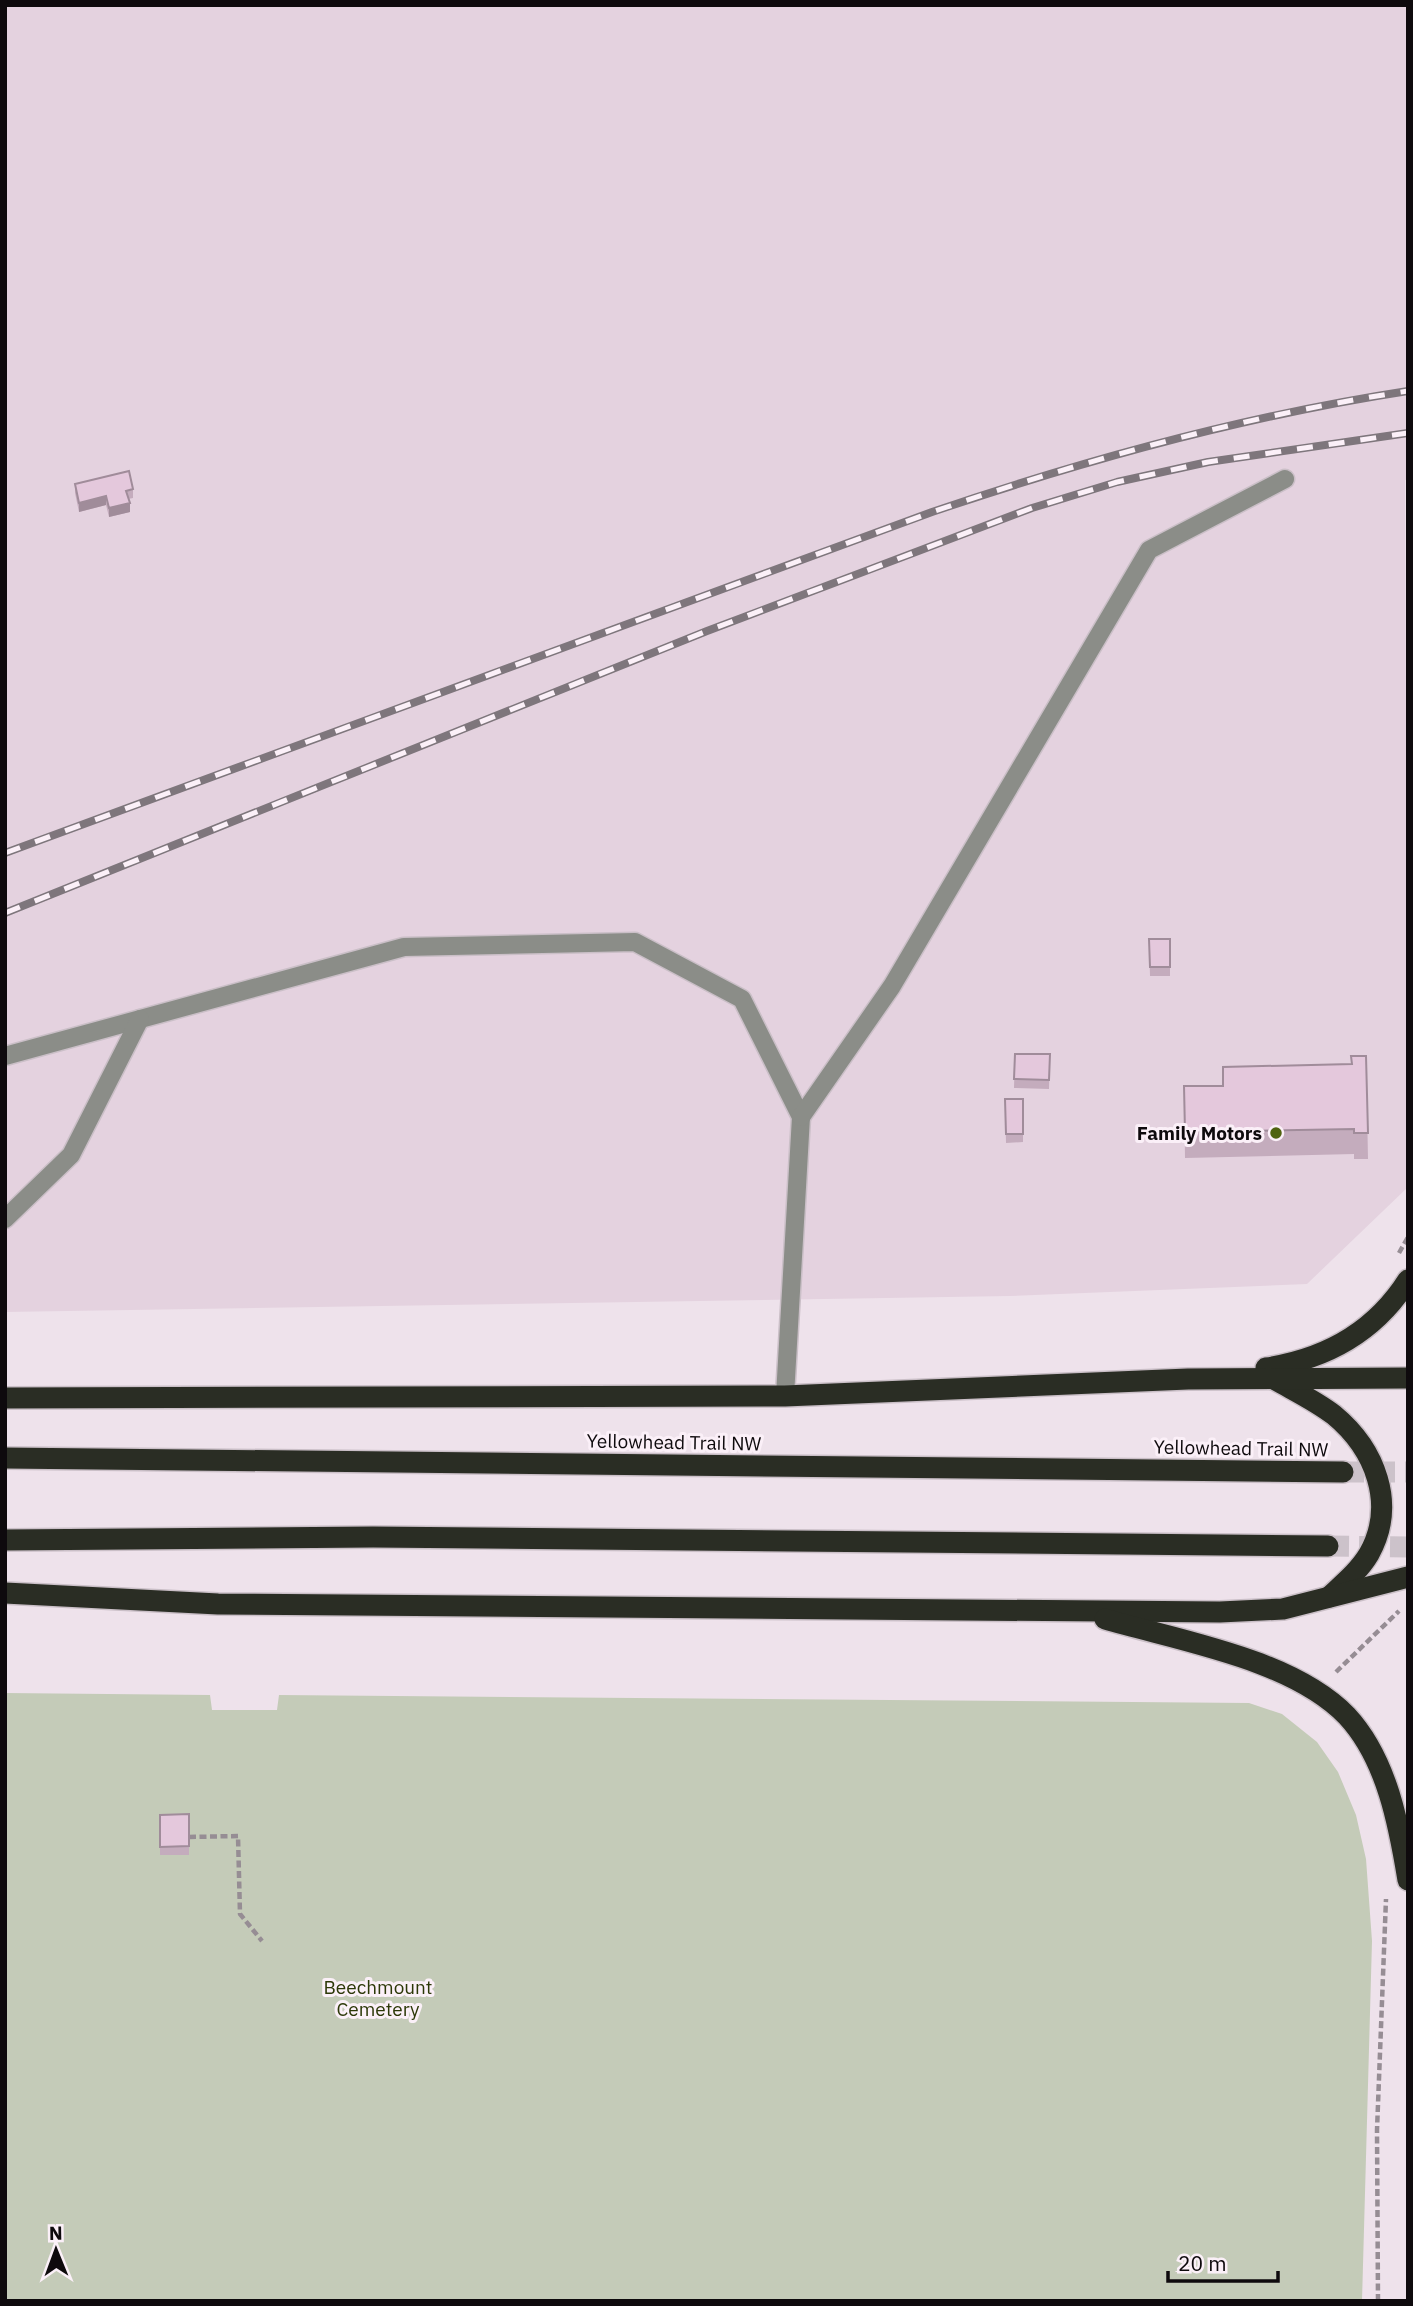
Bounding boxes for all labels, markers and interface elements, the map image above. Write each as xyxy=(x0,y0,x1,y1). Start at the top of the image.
place label: Family Motors xyxy=(1137,1121,1262,1145)
marker: Family Motors xyxy=(1268,1125,1284,1141)
street label: Yellowhead Trail NW xyxy=(586,1428,762,1456)
street label: Yellowhead Trail NW xyxy=(1153,1434,1329,1462)
park label: Beechmount Cemetery xyxy=(323,1975,433,2021)
north arrow xyxy=(21,2215,91,2285)
text: N xyxy=(49,2221,63,2245)
scale bar xyxy=(1168,2240,1278,2284)
text: 20 m xyxy=(1178,2249,1227,2277)

